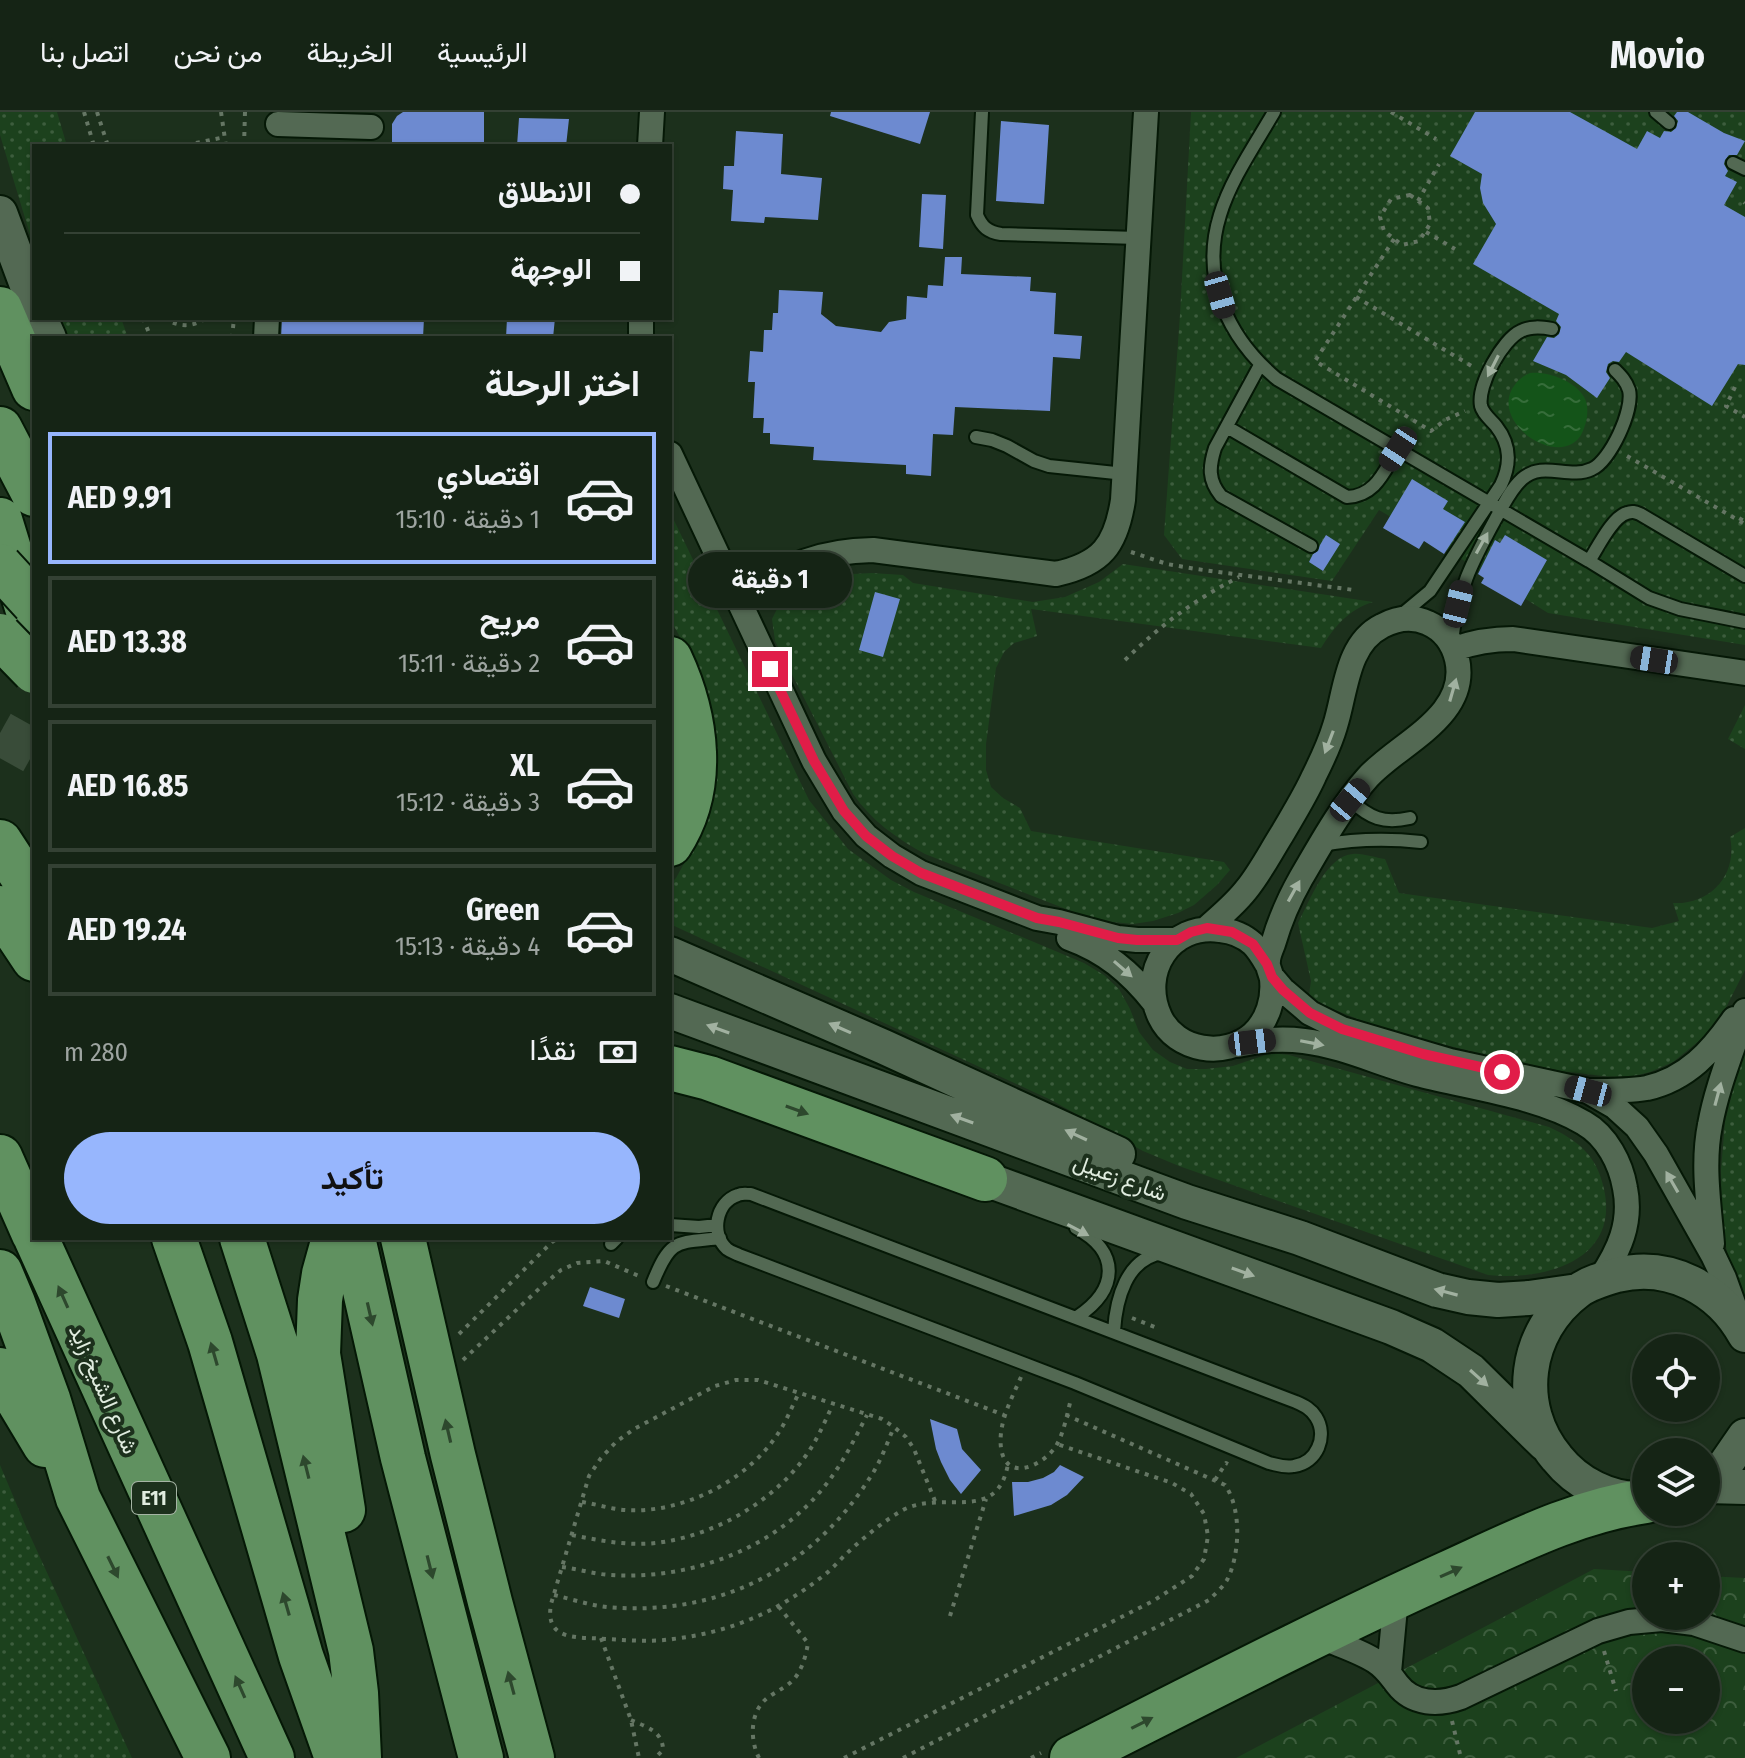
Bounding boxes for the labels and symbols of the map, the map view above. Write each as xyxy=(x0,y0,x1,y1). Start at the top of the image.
car xyxy=(1202,269,1238,321)
one-way arrow xyxy=(1486,354,1500,377)
car xyxy=(1375,422,1421,476)
one-way arrow xyxy=(1476,532,1489,555)
callout: 1 دقيقة xyxy=(688,553,852,609)
car xyxy=(1441,578,1475,630)
car xyxy=(1628,644,1680,676)
route end xyxy=(752,651,788,687)
one-way arrow xyxy=(1447,678,1460,702)
one-way arrow xyxy=(1322,730,1335,754)
car xyxy=(1325,774,1375,826)
one-way arrow xyxy=(1287,880,1301,902)
one-way arrow xyxy=(1112,960,1132,977)
one-way arrow xyxy=(828,1021,852,1034)
one-way arrow xyxy=(706,1022,730,1034)
car xyxy=(1227,1027,1277,1057)
one-way arrow xyxy=(1300,1038,1325,1050)
route start xyxy=(1484,1054,1520,1090)
car xyxy=(1562,1073,1614,1109)
one-way arrow xyxy=(1712,1082,1725,1106)
one-way arrow xyxy=(785,1104,809,1116)
one-way arrow xyxy=(950,1112,974,1125)
one-way arrow xyxy=(1065,1129,1088,1142)
street label: شارع زعيبل xyxy=(1069,1148,1170,1208)
one-way arrow xyxy=(1665,1170,1679,1193)
one-way arrow xyxy=(1067,1222,1089,1236)
one-way arrow xyxy=(1231,1266,1255,1279)
one-way arrow xyxy=(1433,1285,1458,1297)
one-way arrow xyxy=(56,1286,69,1309)
one-way arrow xyxy=(364,1302,377,1327)
street label: شارع الشيخ زايد xyxy=(62,1320,144,1458)
one-way arrow xyxy=(207,1342,220,1366)
one-way arrow xyxy=(1468,1369,1488,1386)
one-way arrow xyxy=(441,1418,454,1443)
one-way arrow xyxy=(299,1454,312,1479)
road number: E11 xyxy=(132,1482,176,1514)
one-way arrow xyxy=(424,1555,436,1580)
one-way arrow xyxy=(106,1556,120,1579)
one-way arrow xyxy=(1439,1565,1463,1579)
one-way arrow xyxy=(279,1592,292,1616)
one-way arrow xyxy=(505,1670,517,1695)
one-way arrow xyxy=(233,1675,246,1699)
one-way arrow xyxy=(1130,1716,1153,1730)

